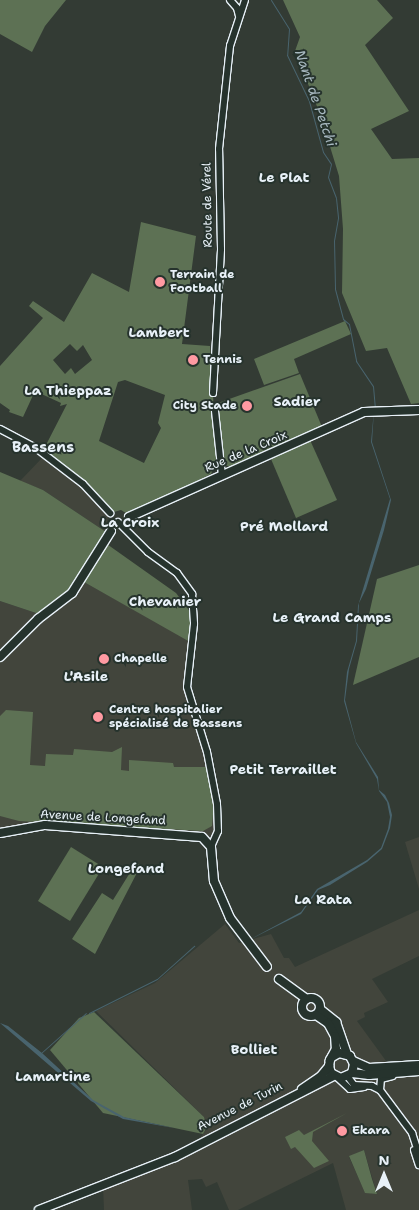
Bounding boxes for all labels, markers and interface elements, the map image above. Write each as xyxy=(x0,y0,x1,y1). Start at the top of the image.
water label: Nant de Petchi xyxy=(292,47,340,149)
street label: Route de Vérel xyxy=(200,162,216,248)
district label: Le Plat xyxy=(259,169,309,185)
place label: Terrain de Football xyxy=(170,268,235,296)
marker: Terrain de Football xyxy=(154,276,166,288)
district label: Lambert xyxy=(128,324,190,340)
place label: Tennis xyxy=(203,353,242,367)
marker: Tennis xyxy=(187,354,199,366)
district label: La Thieppaz xyxy=(24,382,112,398)
district label: Sadier xyxy=(274,393,320,409)
place label: City Stade xyxy=(173,399,237,413)
marker: City Stade xyxy=(241,400,253,412)
street label: Rue de la Croix xyxy=(203,428,289,476)
district label: Bassens xyxy=(12,439,74,457)
district label: La Croix xyxy=(101,514,159,530)
district label: Pré Mollard xyxy=(240,518,328,534)
district label: Chevanier xyxy=(129,593,201,609)
district label: Le Grand Camps xyxy=(273,609,391,625)
place label: Chapelle xyxy=(114,652,167,666)
marker: Chapelle xyxy=(98,653,110,665)
district label: L'Asile xyxy=(64,668,108,684)
place label: Centre hospitalier spécialisé de Bassens xyxy=(109,703,242,731)
marker: Centre hospitalier spécialisé de Bassens xyxy=(91,710,105,724)
district label: Petit Terraillet xyxy=(229,761,337,777)
street label: Avenue de Longefand xyxy=(40,808,166,828)
district label: Longefand xyxy=(88,860,164,876)
district label: La Rata xyxy=(294,891,352,907)
district label: Bolliet xyxy=(231,1041,277,1057)
district label: Lamartine xyxy=(15,1068,91,1084)
street label: Avenue de Turin xyxy=(195,1079,285,1135)
place label: Ekara xyxy=(352,1124,390,1138)
marker: Ekara xyxy=(336,1125,348,1137)
north arrow xyxy=(359,1150,409,1200)
text: N xyxy=(378,1151,390,1169)

